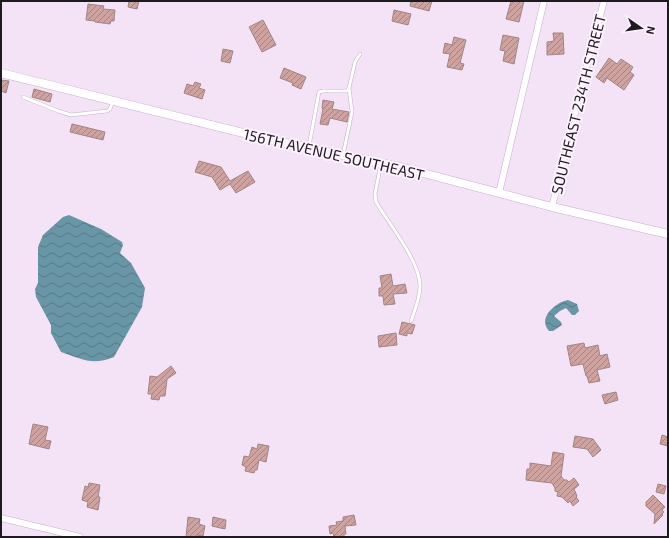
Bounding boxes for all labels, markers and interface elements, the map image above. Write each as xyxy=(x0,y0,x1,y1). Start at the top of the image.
north arrow xyxy=(621,8,661,48)
street label: SOUTHEAST 234TH STREET xyxy=(547,12,609,196)
text: N xyxy=(644,25,658,36)
street label: 156TH AVENUE SOUTHEAST xyxy=(242,124,426,184)

